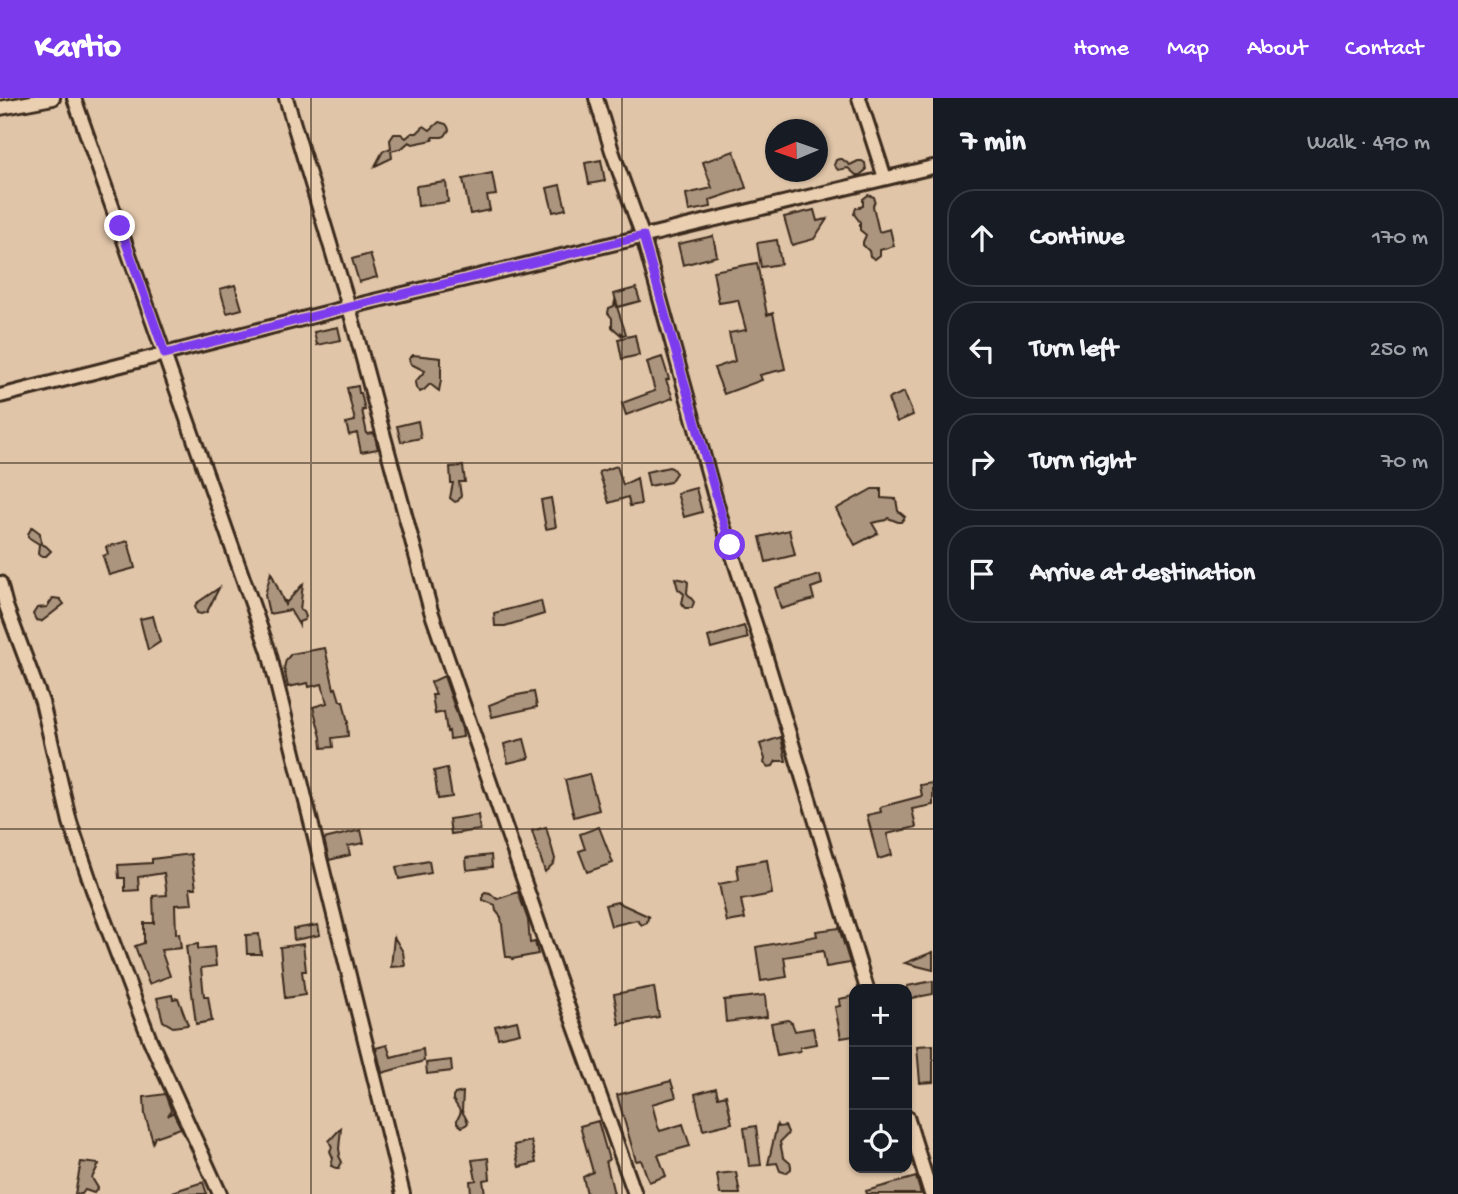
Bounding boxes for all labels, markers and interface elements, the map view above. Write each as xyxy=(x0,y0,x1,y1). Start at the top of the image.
text: Kartio xyxy=(35,30,121,68)
text: Home xyxy=(1073,35,1129,64)
text: Map xyxy=(1167,35,1209,64)
text: About xyxy=(1247,35,1307,64)
text: Contact xyxy=(1345,35,1423,64)
north arrow xyxy=(765,119,828,182)
text: 7 min xyxy=(961,126,1026,161)
text: Walk · 490 m xyxy=(1307,130,1430,157)
route end xyxy=(104,210,135,241)
icon: ahead xyxy=(963,219,1001,257)
text: Continue xyxy=(1030,223,1124,254)
text: 170 m xyxy=(1372,225,1428,252)
icon: left xyxy=(963,331,1001,369)
text: Turn left xyxy=(1030,335,1118,366)
text: 250 m xyxy=(1370,337,1428,364)
icon: right xyxy=(963,443,1001,481)
text: Turn right xyxy=(1030,447,1134,478)
text: 70 m xyxy=(1381,449,1428,476)
route start xyxy=(714,529,745,560)
icon: arrive xyxy=(963,555,1001,593)
text: Arrive at destination xyxy=(1030,559,1255,590)
map controls xyxy=(849,984,912,1173)
button: + xyxy=(849,984,912,1047)
button: − xyxy=(849,1047,912,1110)
button: locate xyxy=(849,1110,912,1173)

